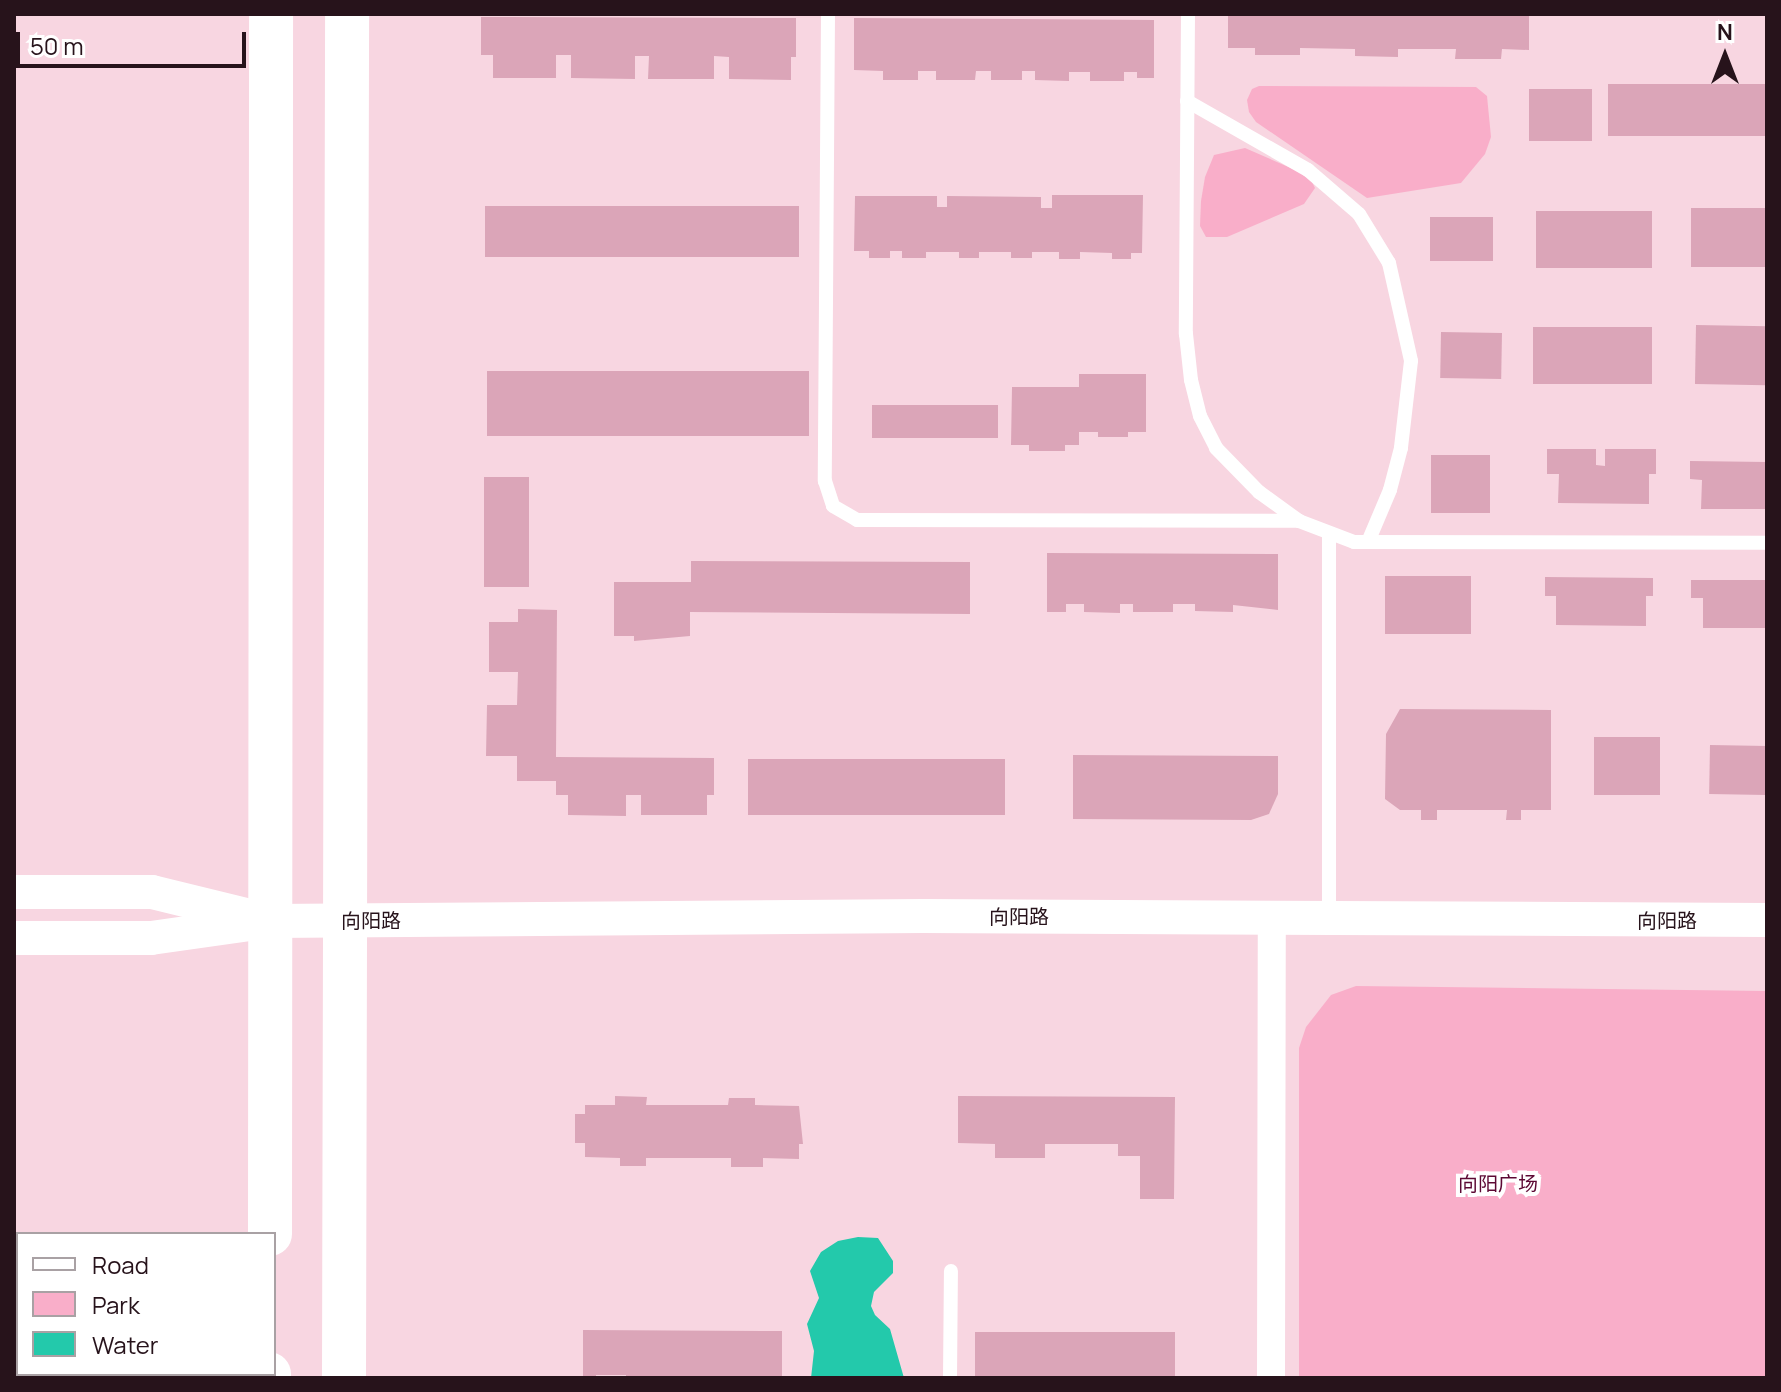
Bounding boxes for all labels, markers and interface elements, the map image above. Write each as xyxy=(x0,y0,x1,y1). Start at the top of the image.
scale bar xyxy=(20,16,250,66)
north arrow xyxy=(1685,16,1765,96)
text: N xyxy=(1717,17,1733,47)
text: 50 m xyxy=(30,29,84,62)
street label: 向阳路 xyxy=(989,904,1049,928)
street label: 向阳路 xyxy=(341,908,401,932)
street label: 向阳路 xyxy=(1637,908,1697,932)
park label: 向阳广场 xyxy=(1458,1171,1538,1195)
legend xyxy=(16,1232,276,1376)
text: Road xyxy=(92,1248,149,1281)
text: Park xyxy=(92,1288,140,1321)
text: Water xyxy=(92,1328,159,1361)

